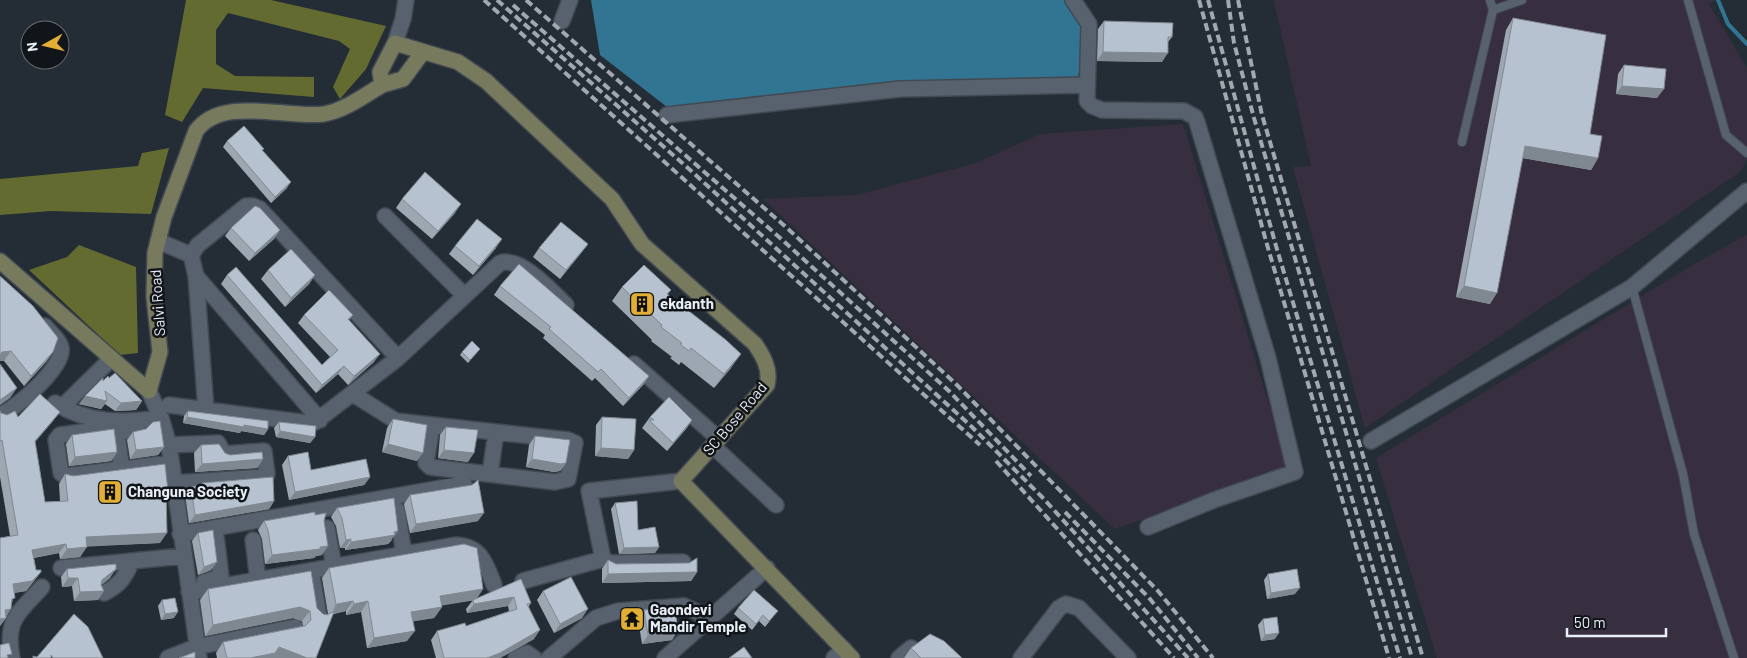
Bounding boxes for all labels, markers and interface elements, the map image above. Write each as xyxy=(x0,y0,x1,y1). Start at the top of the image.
north arrow xyxy=(20,20,70,70)
text: N xyxy=(23,41,41,53)
street label: Salvi Road xyxy=(146,269,168,337)
building icon: ekdanth xyxy=(629,291,655,317)
place label: ekdanth xyxy=(660,294,714,312)
street label: SC Bose Road xyxy=(698,378,770,459)
building icon: Changuna Society xyxy=(97,479,123,505)
place label: Changuna Society xyxy=(128,482,248,500)
place label: Gaondevi Mandir Temple xyxy=(650,600,746,635)
temple icon: Gaondevi Mandir Temple xyxy=(619,606,645,632)
scale bar xyxy=(1567,606,1666,638)
text: 50 m xyxy=(1574,613,1606,631)

